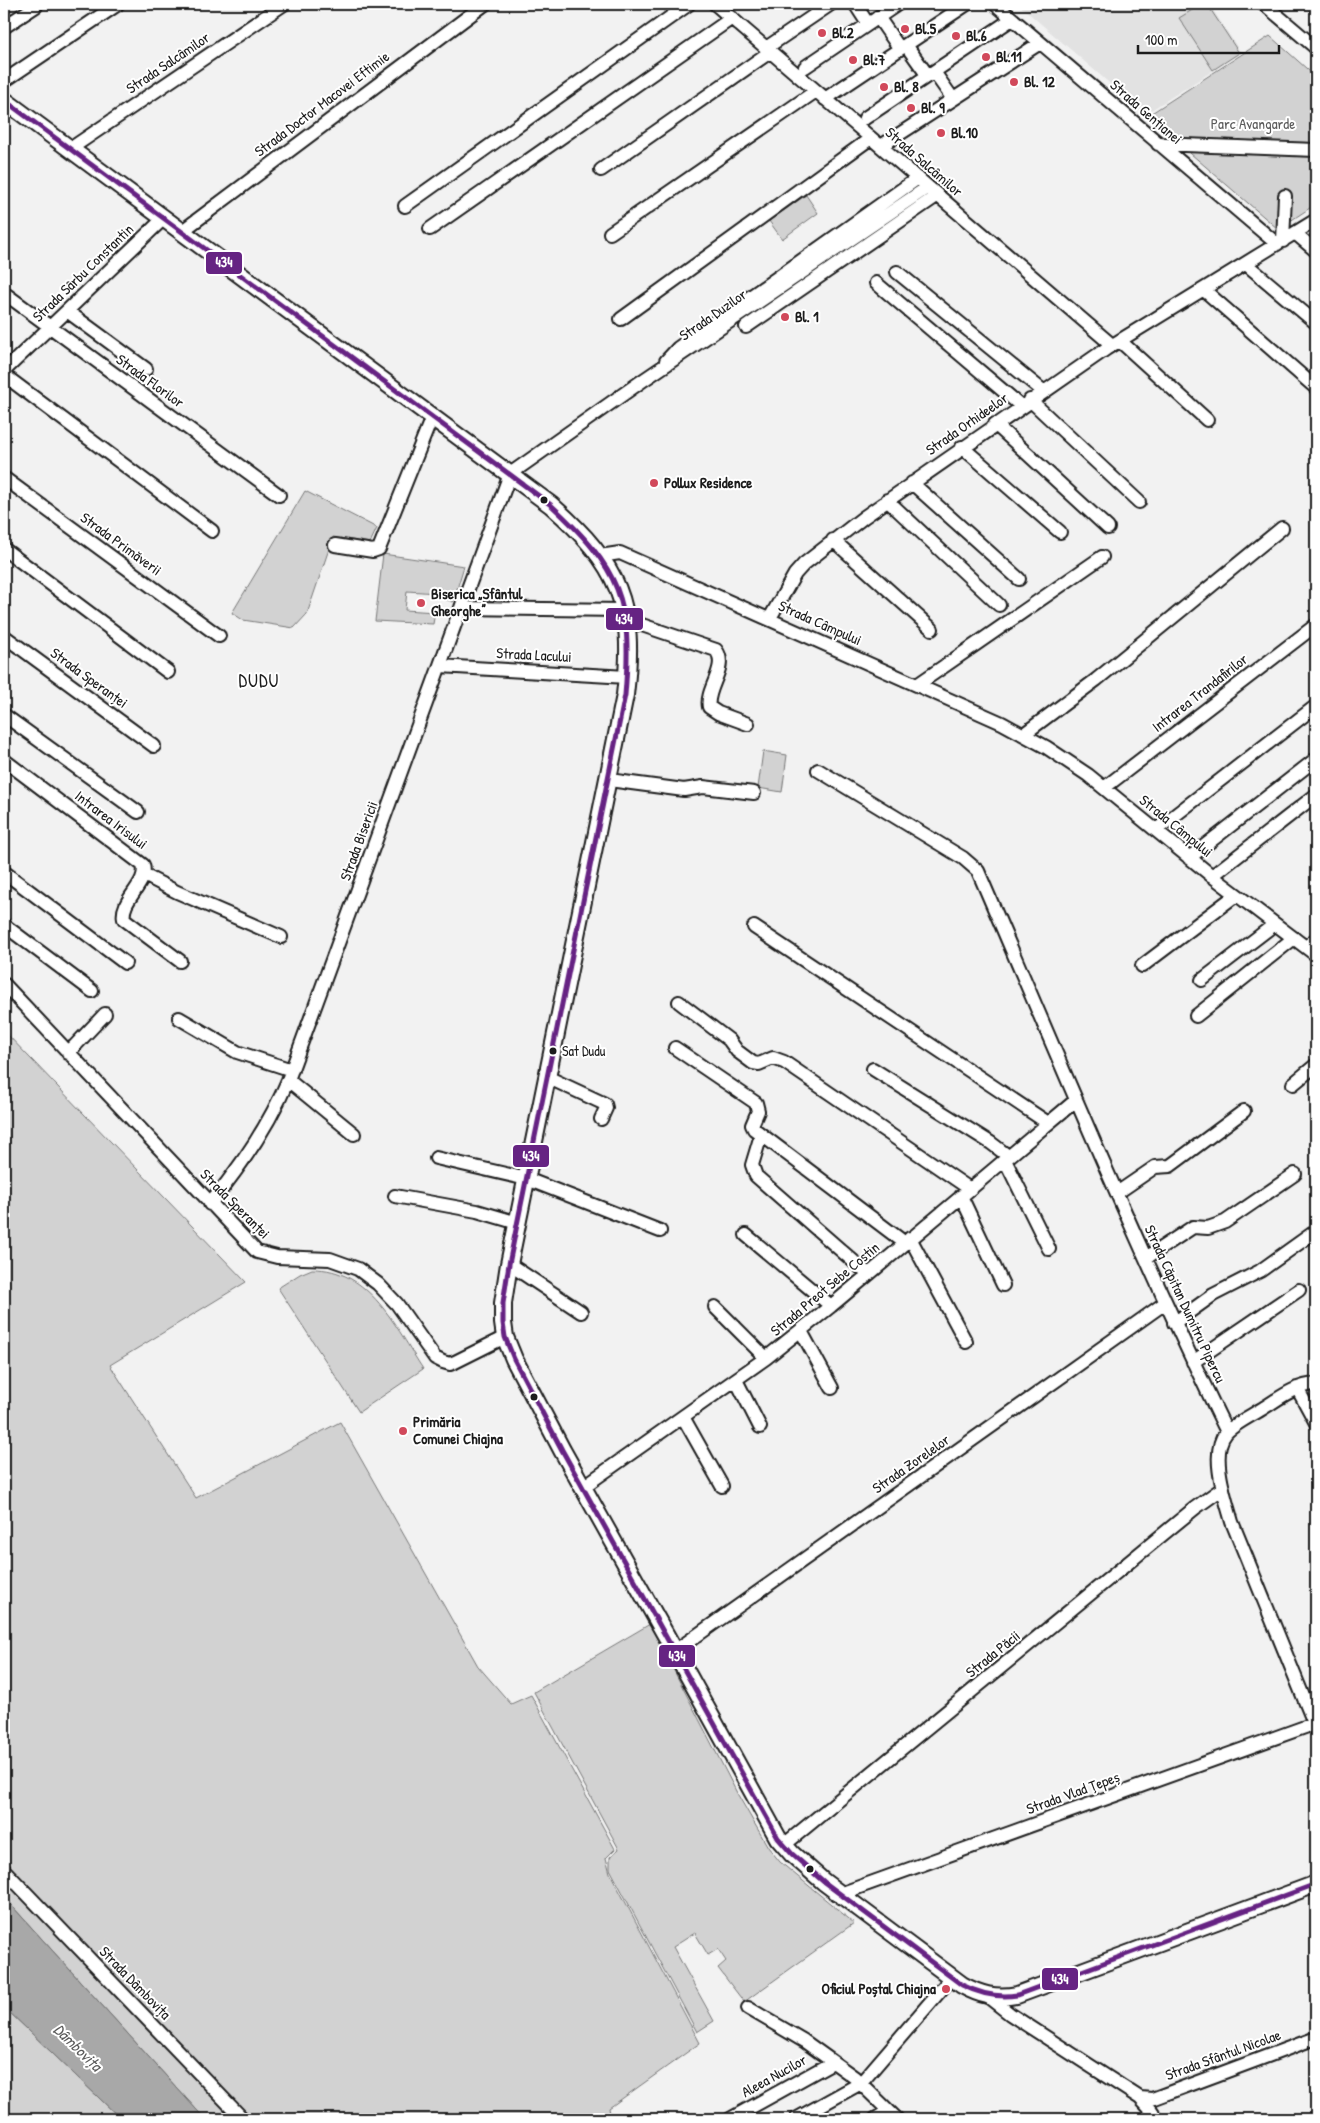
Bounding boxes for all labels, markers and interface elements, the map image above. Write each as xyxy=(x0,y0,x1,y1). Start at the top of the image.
place label: Bl.5 xyxy=(915,18,937,39)
place label: Bl.2 xyxy=(832,22,855,43)
scale bar xyxy=(1138,22,1279,54)
marker: Bl.5 xyxy=(899,23,911,35)
place label: Bl.6 xyxy=(966,25,987,46)
street label: Strada Salcâmilor xyxy=(122,27,214,98)
marker: Bl.2 xyxy=(816,27,828,39)
text: 100 m xyxy=(1145,29,1178,50)
marker: Bl.6 xyxy=(950,30,962,42)
street label: Strada Doctor Macovei Eftimie xyxy=(250,46,393,161)
place label: Bl.11 xyxy=(996,46,1022,67)
place label: Bl.7 xyxy=(863,49,886,70)
marker: Bl.11 xyxy=(980,51,992,63)
marker: Bl.7 xyxy=(847,54,859,66)
place label: Bl. 12 xyxy=(1024,71,1056,92)
street label: Strada Gențianei xyxy=(1106,74,1187,149)
place label: Bl. 8 xyxy=(894,76,919,97)
marker: Bl. 12 xyxy=(1008,76,1020,88)
marker: Bl. 8 xyxy=(878,81,890,93)
place label: Bl. 9 xyxy=(921,97,945,118)
marker: Bl. 9 xyxy=(905,102,917,114)
park label: Parc Avangarde xyxy=(1211,113,1295,134)
street label: Strada Salcâmilor xyxy=(881,122,968,201)
place label: Bl.10 xyxy=(951,122,978,143)
marker: Bl.10 xyxy=(935,127,947,139)
street label: Strada Sârbu Constantin xyxy=(28,219,138,326)
line badge: 434 xyxy=(205,251,243,275)
text: 434 xyxy=(216,252,233,271)
street label: Strada Duzilor xyxy=(675,284,751,345)
place label: Bl. 1 xyxy=(795,306,819,327)
marker: Bl. 1 xyxy=(779,311,791,323)
street label: Strada Florilor xyxy=(112,349,189,413)
street label: Strada Orhideelor xyxy=(921,387,1012,460)
place label: Pollux Residence xyxy=(664,472,752,493)
marker: Pollux Residence xyxy=(648,477,660,489)
unlabelled marker xyxy=(539,495,549,505)
street label: Strada Primăverii xyxy=(76,507,166,580)
place label: Biserica „Sfântul Gheorghe” xyxy=(431,583,524,622)
street label: Strada Câmpului xyxy=(775,595,865,650)
marker: Biserica „Sfântul Gheorghe” xyxy=(415,597,427,609)
line badge: 434 xyxy=(605,607,644,631)
text: 434 xyxy=(616,609,633,628)
street label: Strada Speranței xyxy=(46,642,132,713)
street label: Strada Lacului xyxy=(496,642,572,667)
street label: Intrarea Trandafirilor xyxy=(1147,648,1252,737)
district label: DUDU xyxy=(239,668,279,693)
street label: Intrarea Irisului xyxy=(71,785,152,854)
street label: Strada Câmpului xyxy=(1135,789,1217,862)
street label: Strada Bisericii xyxy=(334,798,383,884)
place label: Sat Dudu xyxy=(562,1041,606,1060)
marker: Sat Dudu xyxy=(548,1046,558,1056)
line badge: 434 xyxy=(512,1144,550,1168)
text: 434 xyxy=(523,1146,540,1165)
street label: Strada Speranței xyxy=(196,1164,275,1243)
street label: Strada Căpitan Dumitru Pipercu xyxy=(1140,1222,1231,1386)
street label: Strada Preot Sebe Costin xyxy=(766,1237,884,1340)
unlabelled marker xyxy=(529,1392,539,1402)
place label: Primăria Comunei Chiajna xyxy=(413,1411,503,1449)
marker: Primăria Comunei Chiajna xyxy=(397,1425,409,1437)
street label: Strada Zorelelor xyxy=(868,1429,954,1498)
street label: Strada Păcii xyxy=(961,1625,1024,1682)
line badge: 434 xyxy=(658,1644,696,1668)
text: 434 xyxy=(669,1646,686,1665)
street label: Strada Vlad Țepeș xyxy=(1023,1766,1123,1819)
unlabelled marker xyxy=(805,1864,815,1874)
street label: Strada Dâmbovița xyxy=(95,1941,176,2024)
line badge: 434 xyxy=(1041,1967,1079,1991)
text: 434 xyxy=(1052,1969,1069,1988)
place label: Oficiul Poștal Chiajna xyxy=(822,1978,936,1999)
marker: Oficiul Poștal Chiajna xyxy=(940,1983,952,1995)
water label: Dâmbovița xyxy=(49,2018,108,2077)
street label: Strada Sfântul Nicolae xyxy=(1162,2024,1284,2085)
street label: Aleea Nucilor xyxy=(737,2049,810,2102)

